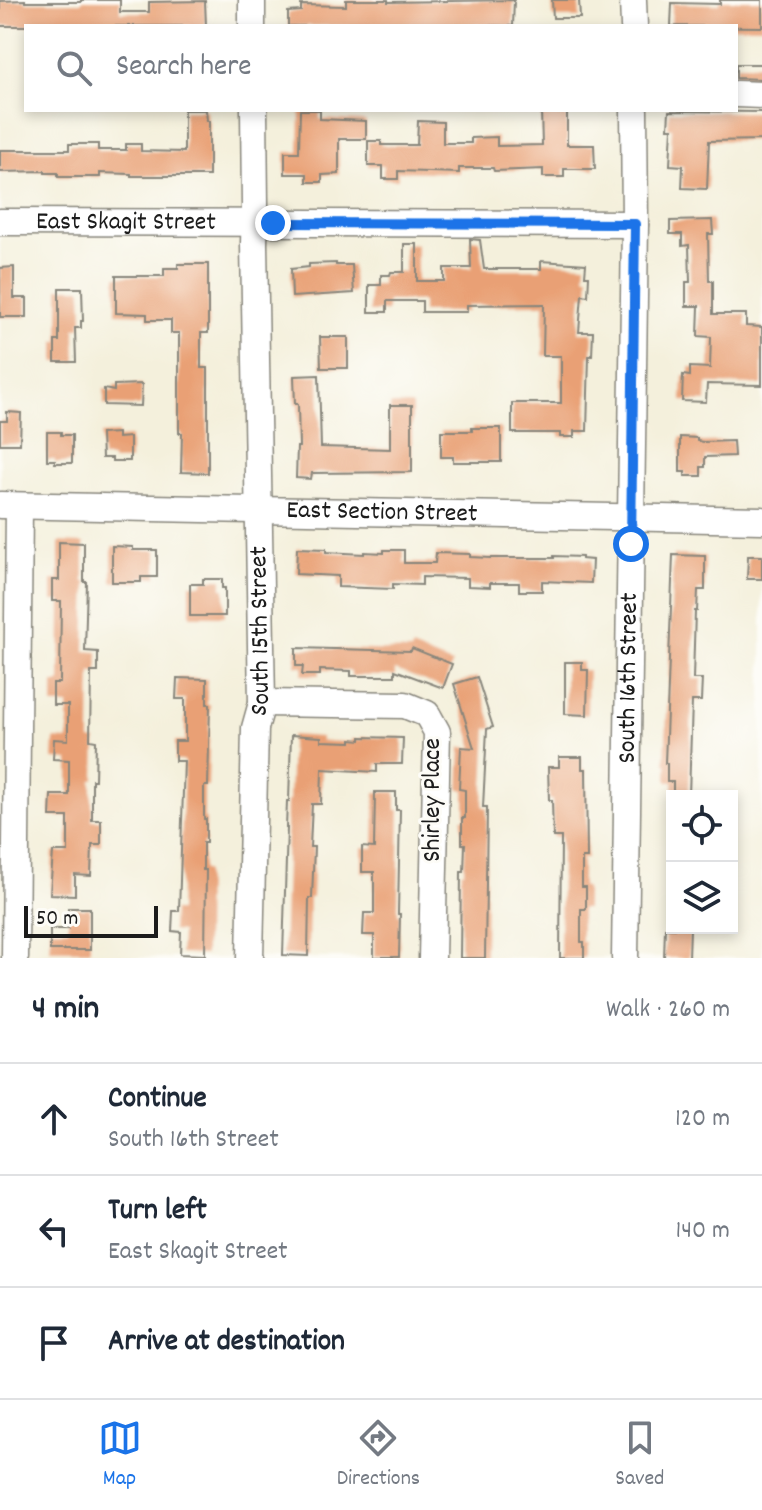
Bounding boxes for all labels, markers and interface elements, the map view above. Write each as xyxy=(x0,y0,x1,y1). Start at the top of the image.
search box xyxy=(24,24,738,112)
icon: search xyxy=(52,46,96,90)
text: Search here xyxy=(116,47,252,90)
street label: East Skagit Street xyxy=(36,204,216,241)
route end xyxy=(255,205,291,241)
street label: East Section Street xyxy=(286,492,478,533)
route start xyxy=(613,526,649,562)
street label: South 15th Street xyxy=(241,545,281,721)
street label: South 16th Street xyxy=(609,592,648,764)
street label: Shirley Place xyxy=(415,738,452,862)
map controls xyxy=(666,790,738,934)
button: locate xyxy=(666,790,738,862)
button: layers xyxy=(666,862,738,934)
scale bar xyxy=(24,902,158,938)
text: 50 m xyxy=(36,904,78,935)
text: 4 min xyxy=(32,986,99,1035)
text: Walk · 260 m xyxy=(606,992,730,1029)
text: Continue xyxy=(108,1079,207,1122)
icon: ahead xyxy=(32,1097,76,1141)
text: 120 m xyxy=(675,1101,730,1138)
text: South 16th Street xyxy=(108,1122,279,1159)
text: Turn left xyxy=(108,1191,207,1234)
icon: left xyxy=(32,1209,76,1253)
text: 140 m xyxy=(676,1213,730,1250)
text: East Skagit Street xyxy=(108,1234,288,1271)
icon: arrive xyxy=(32,1321,76,1365)
text: Arrive at destination xyxy=(108,1322,345,1365)
tab: Map xyxy=(98,1416,142,1495)
tab: Directions xyxy=(337,1416,420,1495)
tab: Saved xyxy=(615,1416,664,1495)

